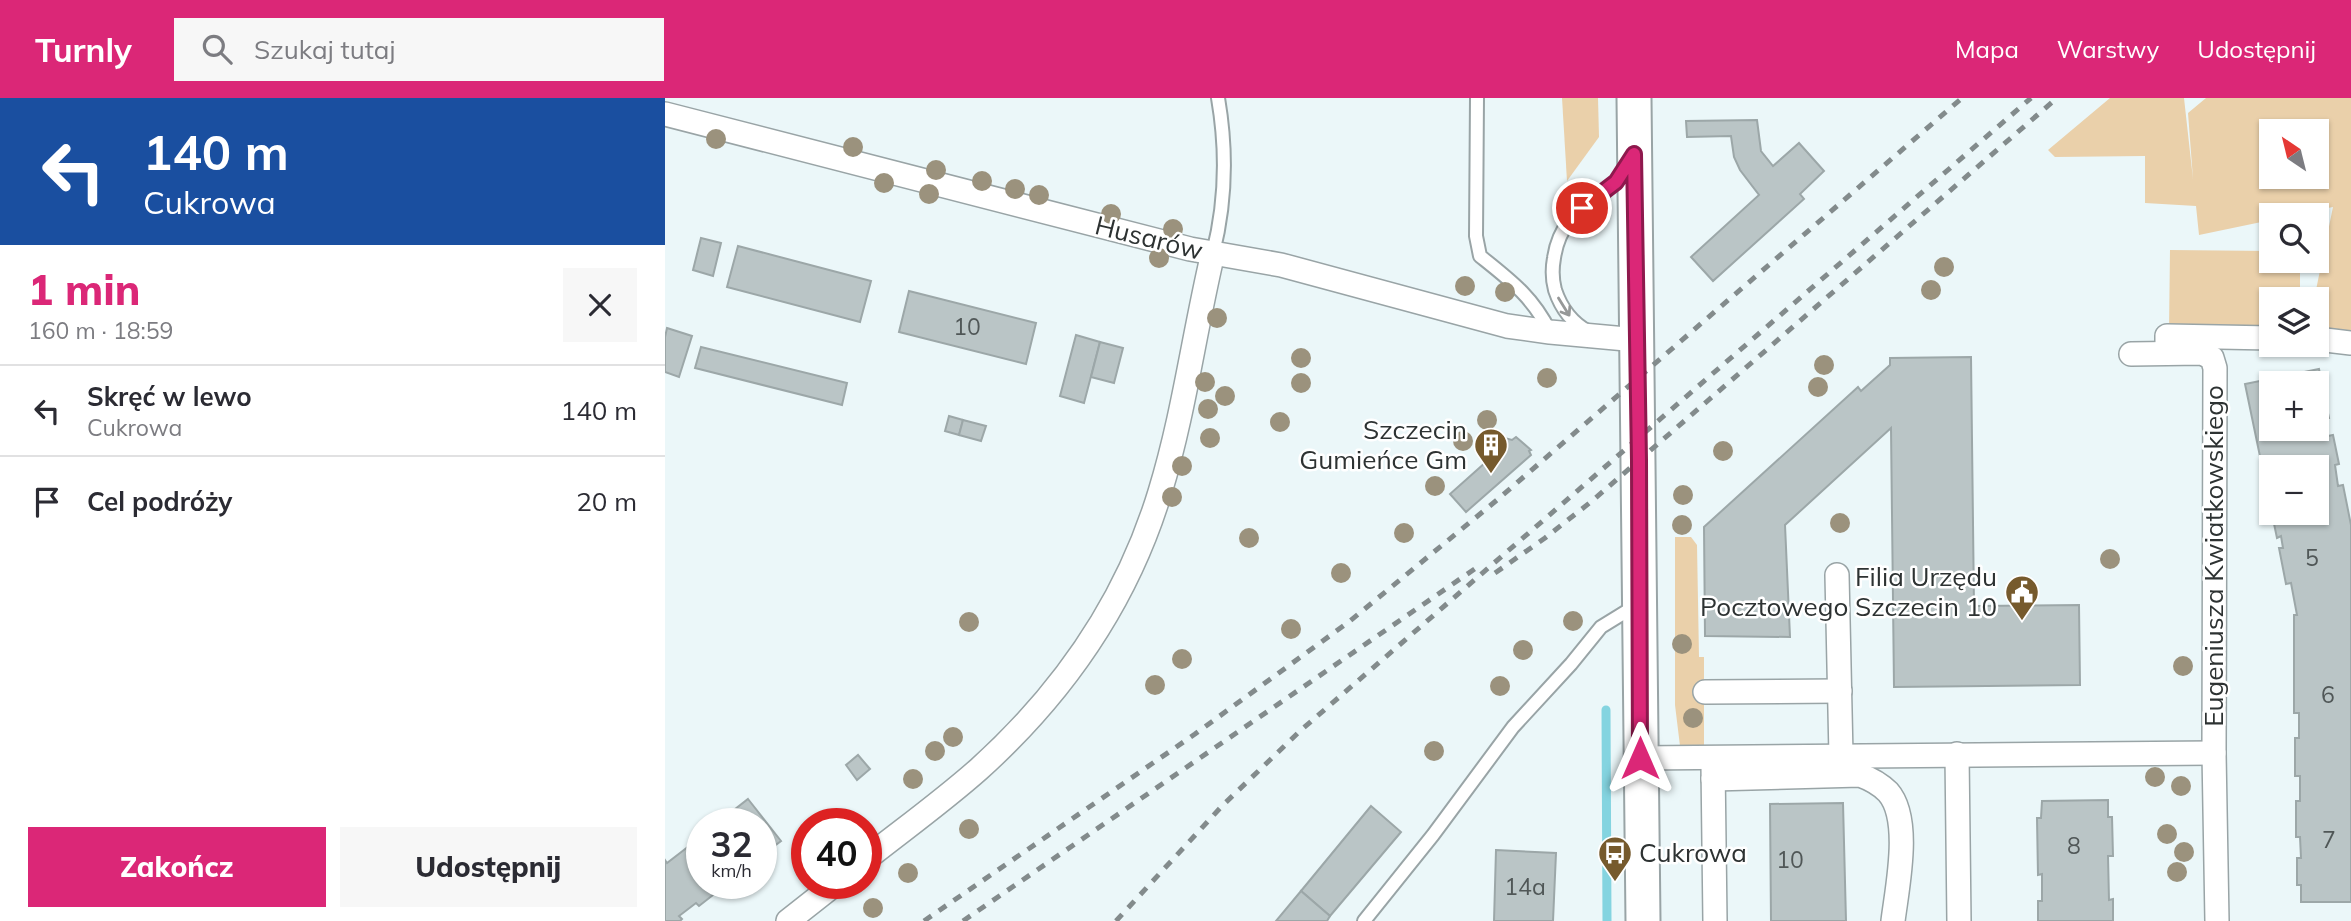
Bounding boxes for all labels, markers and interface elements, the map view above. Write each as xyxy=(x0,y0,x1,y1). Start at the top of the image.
search box xyxy=(174,18,664,81)
text: Turnly xyxy=(35,29,132,70)
icon: search xyxy=(198,30,236,68)
text: Szukaj tutaj xyxy=(254,33,396,66)
text: Mapa xyxy=(1955,34,2019,64)
text: Warstwy xyxy=(2057,34,2159,64)
text: Udostępnij xyxy=(2197,34,2316,64)
north arrow xyxy=(2259,119,2329,189)
map controls xyxy=(2259,119,2329,525)
text: 140 m xyxy=(143,121,289,182)
icon: left xyxy=(28,126,119,217)
pin xyxy=(1552,178,1612,238)
text: Cukrowa xyxy=(143,182,276,222)
icon: arrive xyxy=(1563,189,1601,227)
button: search xyxy=(2259,203,2329,273)
street label: Husarów xyxy=(1092,208,1206,267)
text: 1 min xyxy=(28,263,141,316)
button: close xyxy=(563,268,637,342)
button: layers xyxy=(2259,287,2329,357)
one-way arrow xyxy=(1557,297,1571,317)
house number: 10 xyxy=(953,312,981,341)
text: 160 m · 18:59 xyxy=(28,316,173,345)
button: + xyxy=(2259,371,2329,441)
text: Skręć w lewo xyxy=(87,380,252,413)
street label: Eugeniusza Kwiatkowskiego xyxy=(2197,385,2230,727)
icon: left xyxy=(28,392,66,430)
text: 140 m xyxy=(561,394,637,427)
text: Cukrowa xyxy=(87,413,182,442)
place label: Szczecin Gumieńce Gm xyxy=(1299,413,1467,476)
building icon: Szczecin Gumieńce Gm xyxy=(1472,426,1510,475)
button: − xyxy=(2259,455,2329,525)
icon: arrive xyxy=(28,483,66,521)
text: Cel podróży xyxy=(87,485,232,518)
text: 20 m xyxy=(576,485,637,518)
house number: 5 xyxy=(2305,543,2319,572)
place label: Filia Urzędu Pocztowego Szczecin 10 xyxy=(1700,560,1997,623)
public building icon: Filia Urzędu Pocztowego Szczecin 10 xyxy=(2003,573,2041,622)
house number: 6 xyxy=(2321,680,2335,709)
position arrow xyxy=(1603,721,1677,795)
speed limit sign: 40 xyxy=(791,808,882,899)
text: 32 xyxy=(710,822,753,866)
house number: 7 xyxy=(2322,825,2336,854)
button: Zakończ xyxy=(28,827,326,907)
button: Udostępnij xyxy=(340,827,637,907)
house number: 8 xyxy=(2067,831,2081,860)
bus stop icon: Cukrowa xyxy=(1596,834,1634,883)
place label: Cukrowa xyxy=(1639,836,1747,869)
house number: 10 xyxy=(1776,845,1804,874)
text: km/h xyxy=(711,859,752,882)
house number: 14a xyxy=(1504,872,1546,901)

